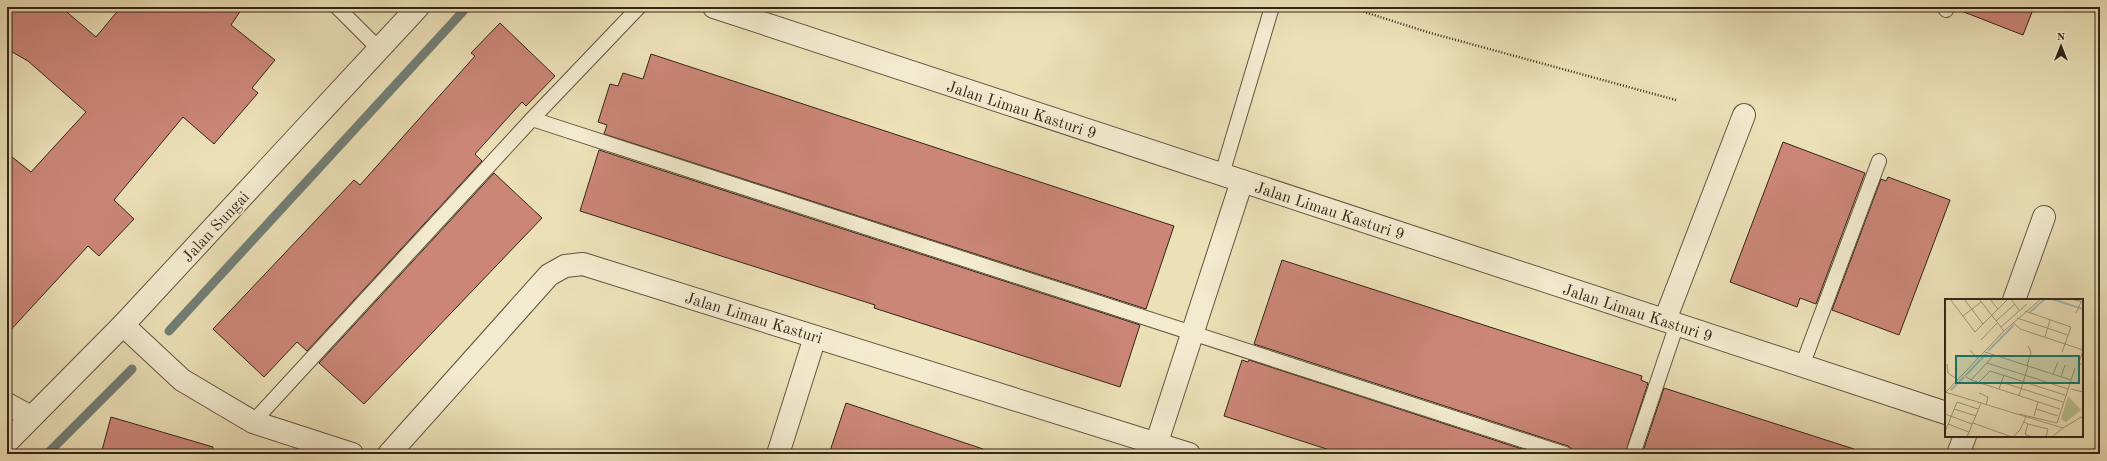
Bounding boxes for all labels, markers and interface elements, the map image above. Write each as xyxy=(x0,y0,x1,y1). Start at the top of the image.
north arrow xyxy=(2041,26,2081,66)
text: N xyxy=(2057,32,2066,43)
street label: Jalan Limau Kasturi 9 xyxy=(945,79,1098,143)
street label: Jalan Limau Kasturi 9 xyxy=(1253,180,1406,244)
street label: Jalan Sungai xyxy=(180,189,253,266)
street label: Jalan Limau Kasturi 9 xyxy=(1561,282,1714,346)
street label: Jalan Limau Kasturi xyxy=(683,290,824,347)
inset map xyxy=(1945,299,2083,437)

